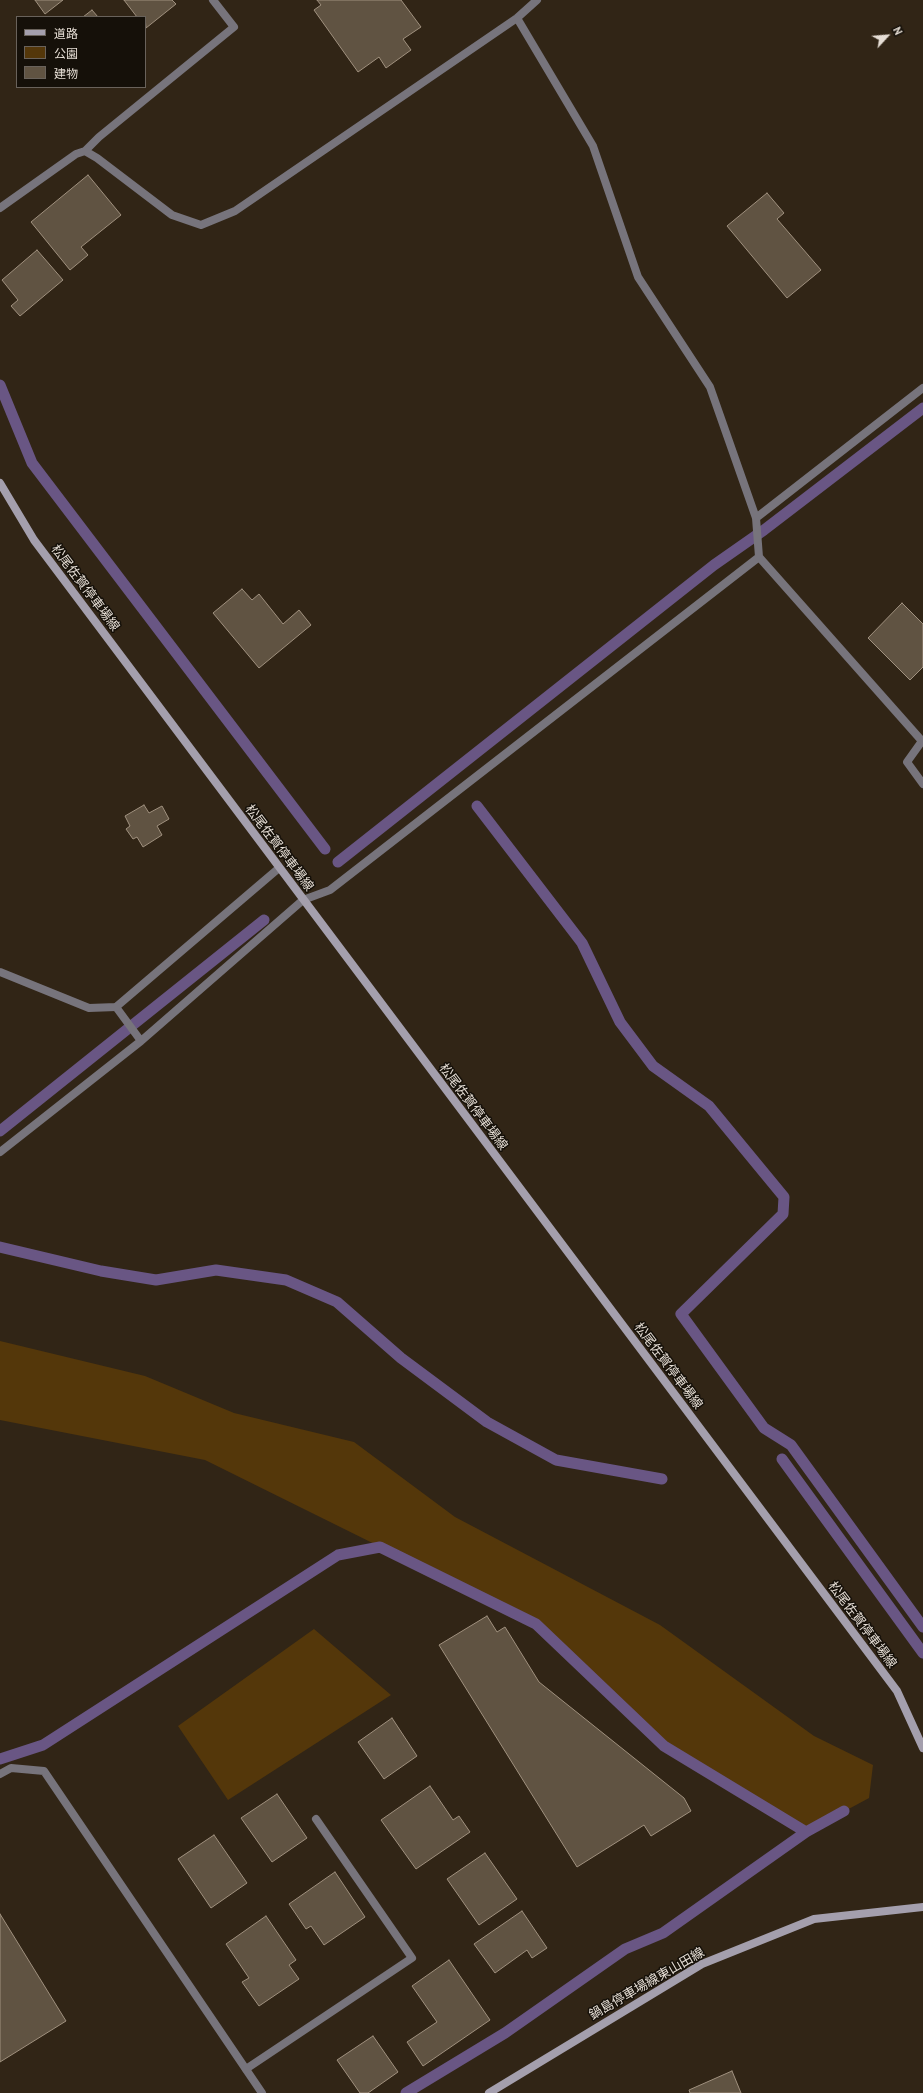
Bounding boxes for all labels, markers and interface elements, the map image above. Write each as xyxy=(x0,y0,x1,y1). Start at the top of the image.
legend xyxy=(16,16,146,88)
north arrow xyxy=(867,16,907,56)
text: N xyxy=(890,24,906,37)
text: 道路 xyxy=(54,26,78,41)
text: 公園 xyxy=(54,46,78,61)
text: 建物 xyxy=(54,66,78,81)
street label: 松尾佐賀停車場線 xyxy=(47,542,123,634)
street label: 松尾佐賀停車場線 xyxy=(241,802,317,894)
street label: 松尾佐賀停車場線 xyxy=(435,1061,511,1153)
street label: 松尾佐賀停車場線 xyxy=(630,1320,706,1412)
street label: 松尾佐賀停車場線 xyxy=(824,1579,900,1671)
street label: 鍋島停車場線東山田線 xyxy=(587,1945,707,2023)

